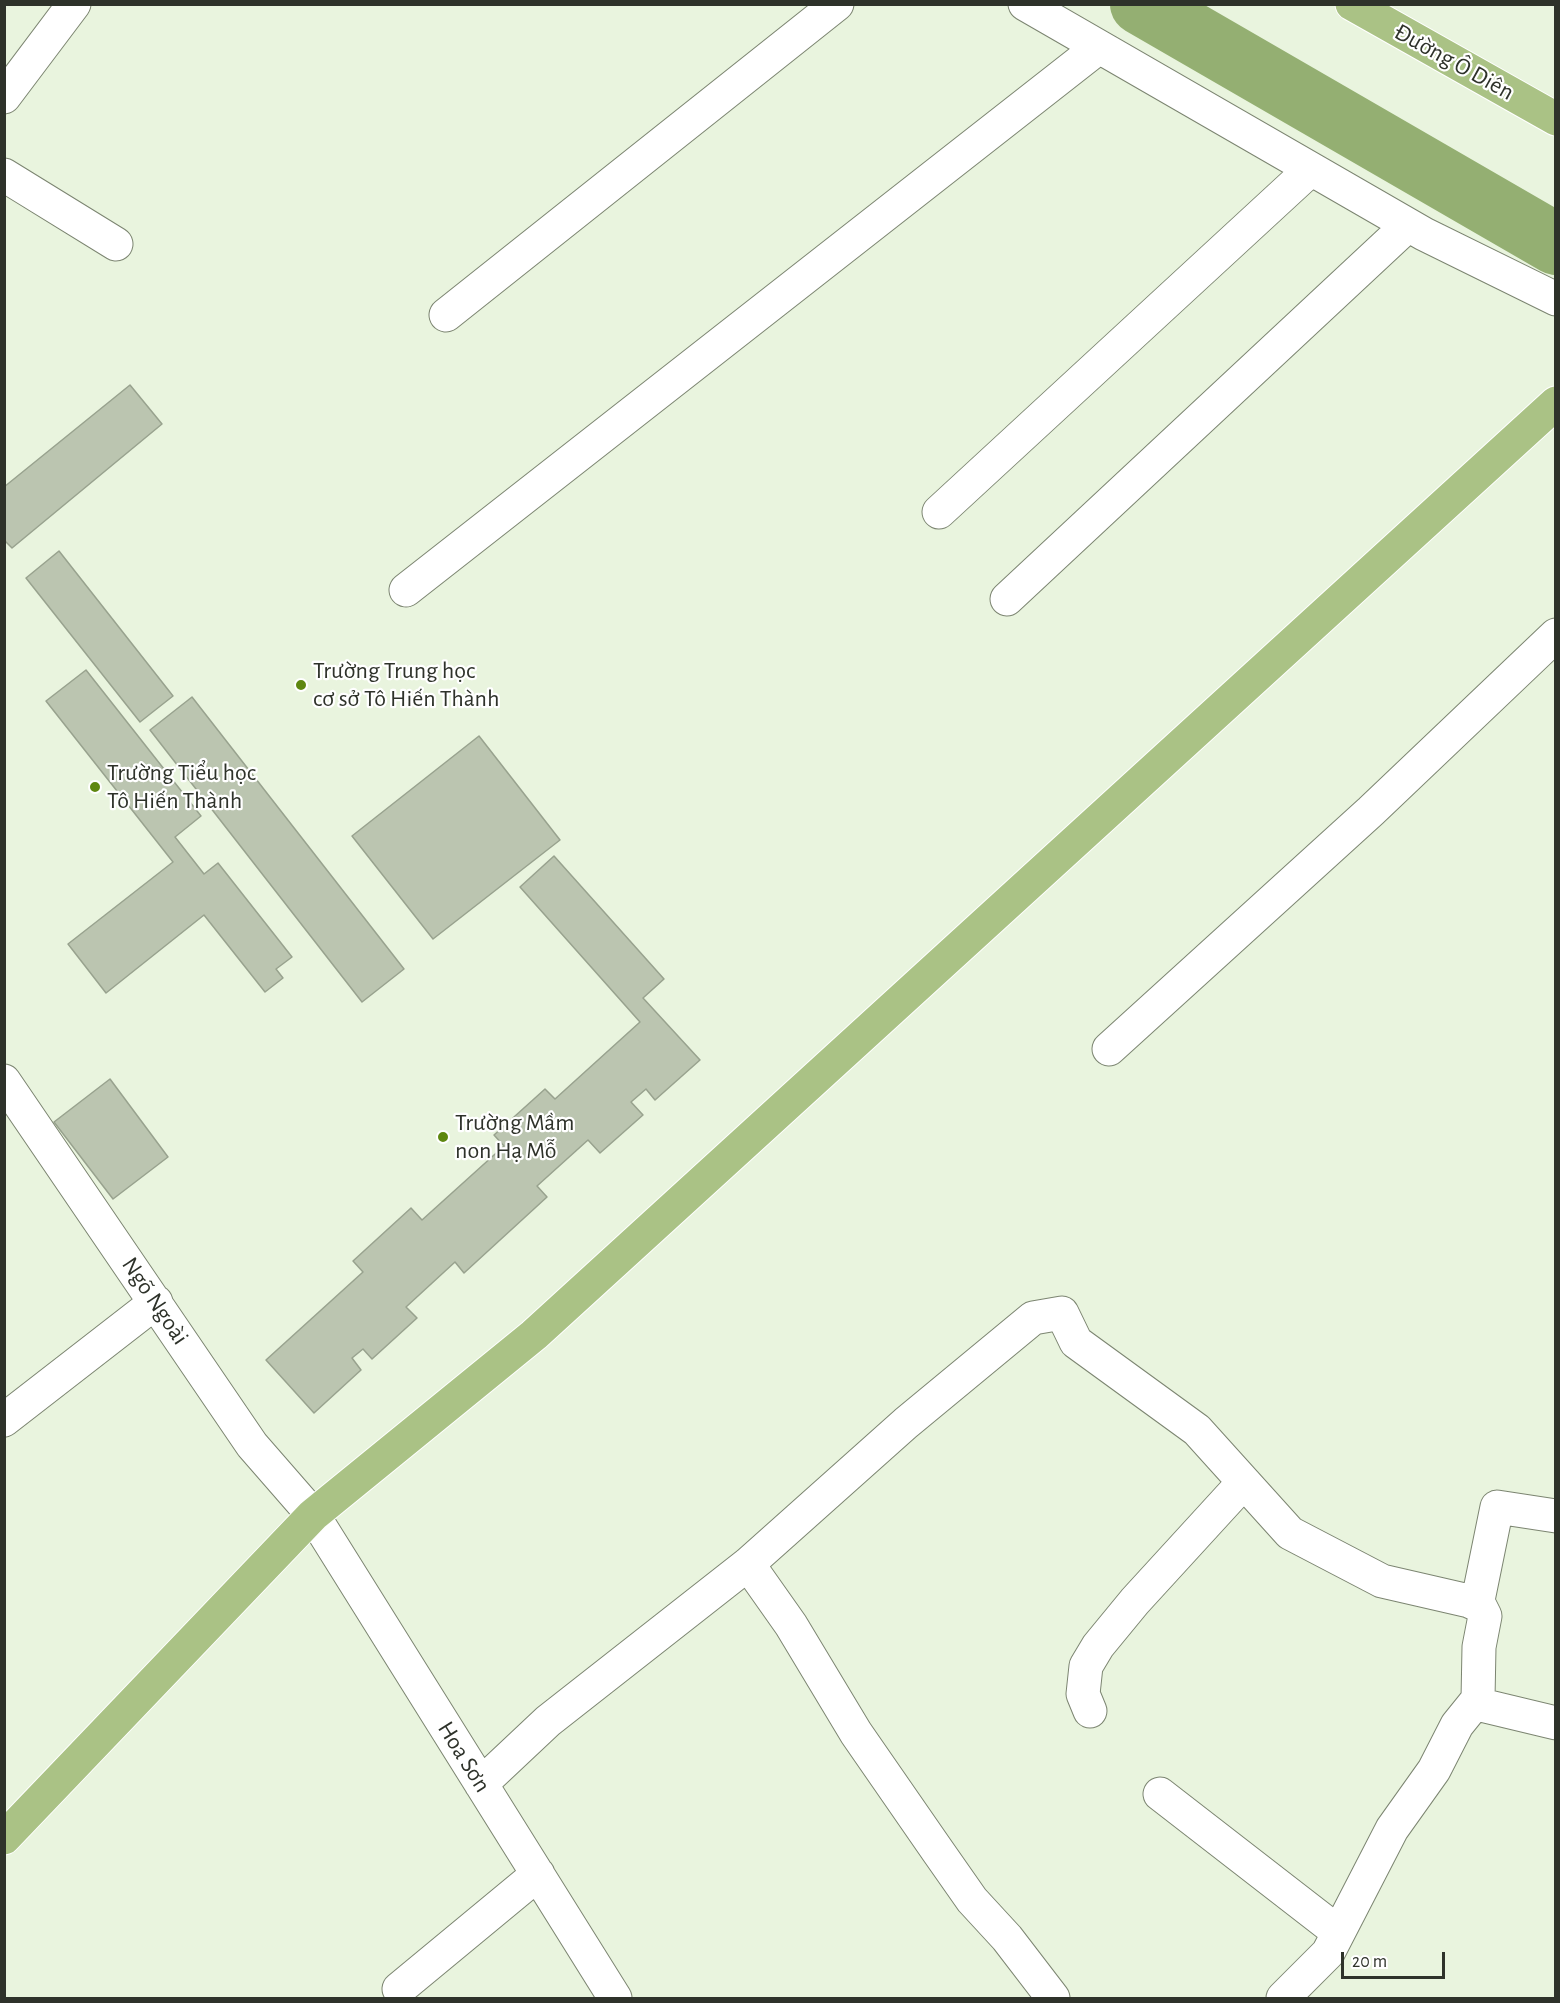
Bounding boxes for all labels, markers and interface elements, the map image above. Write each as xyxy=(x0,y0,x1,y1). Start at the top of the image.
street label: Đường Ô Diên xyxy=(1389,17,1519,107)
place label: Trường Trung học cơ sở Tô Hiến Thành xyxy=(313,657,499,713)
marker: Trường Trung học cơ sở Tô Hiến Thành xyxy=(294,678,308,692)
place label: Trường Tiểu học Tô Hiến Thành xyxy=(107,759,256,815)
marker: Trường Tiểu học Tô Hiến Thành xyxy=(88,780,102,794)
place label: Trường Mầm non Hạ Mỗ xyxy=(455,1109,574,1165)
marker: Trường Mầm non Hạ Mỗ xyxy=(436,1130,450,1144)
street label: Ngõ Ngoài xyxy=(115,1252,195,1350)
street label: Hoa Sơn xyxy=(431,1716,497,1798)
scale bar xyxy=(1344,1940,1448,1978)
text: 20 m xyxy=(1352,1953,1387,1971)

